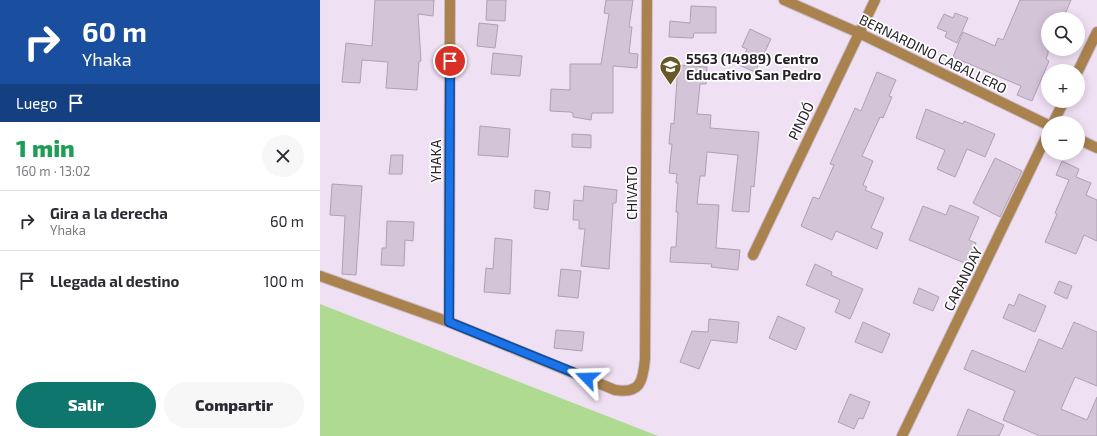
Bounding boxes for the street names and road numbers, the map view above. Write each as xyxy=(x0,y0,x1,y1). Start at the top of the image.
street label: BERNARDINO CABALLERO xyxy=(857,10,1010,97)
street label: PINDÓ xyxy=(784,99,817,143)
street label: YHAKA xyxy=(427,139,444,183)
street label: CHIVATO xyxy=(623,166,640,220)
street label: CARANDAY xyxy=(940,244,985,314)

